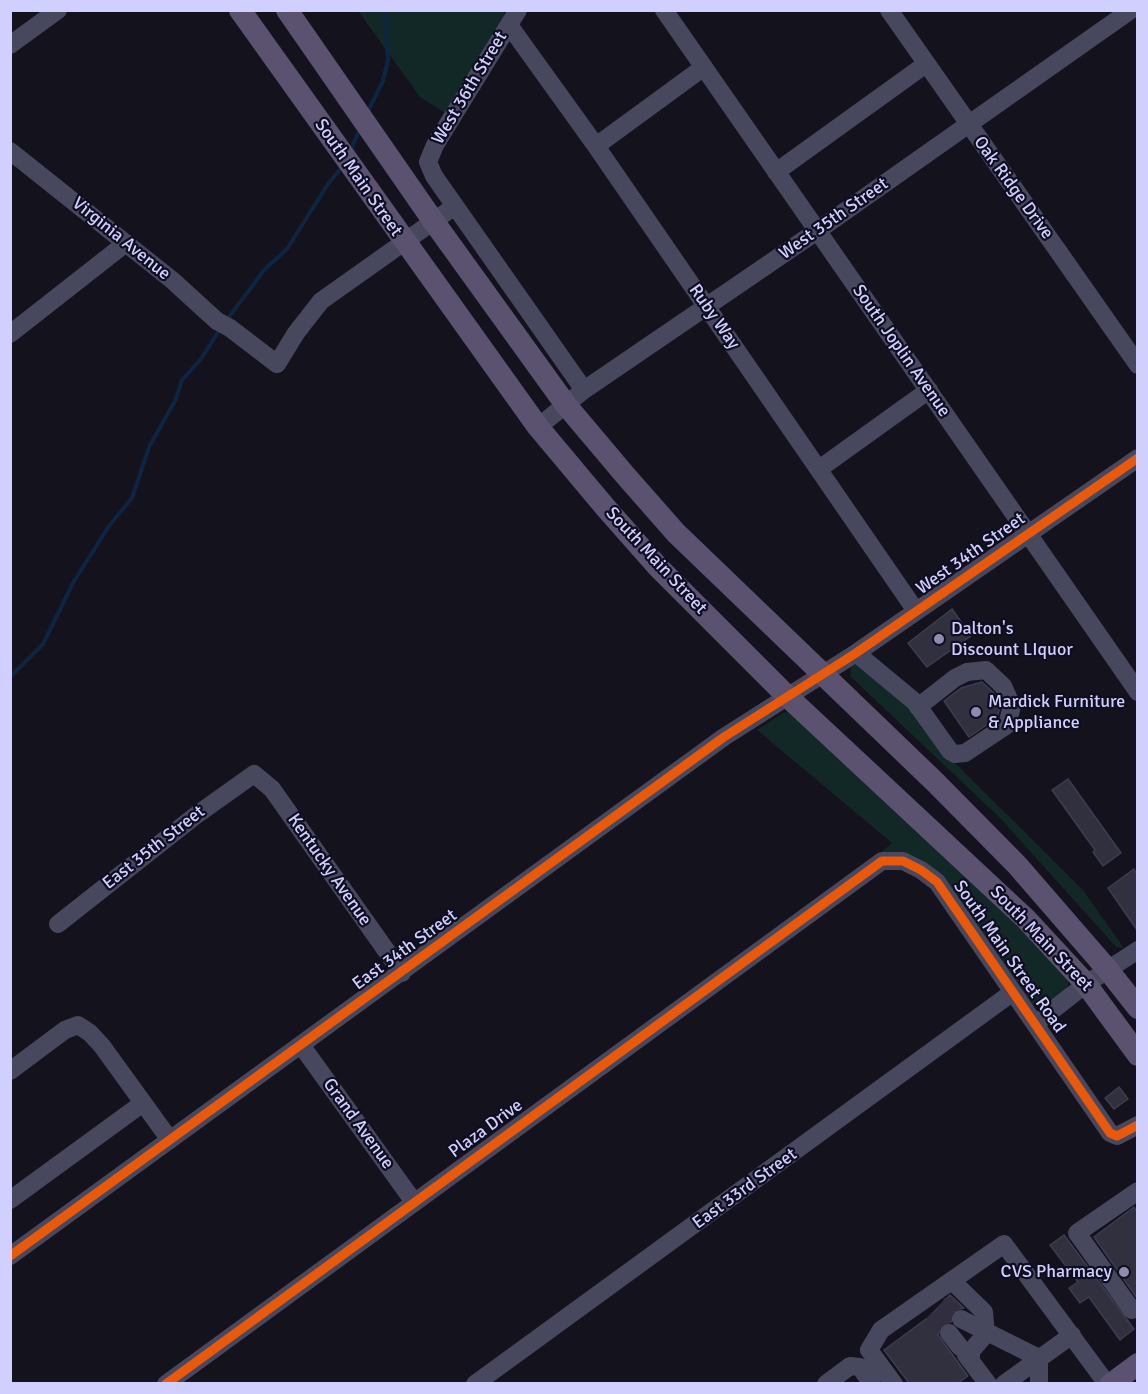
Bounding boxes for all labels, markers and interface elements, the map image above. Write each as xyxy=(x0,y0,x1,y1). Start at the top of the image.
street label: West 36th Street xyxy=(428,28,512,148)
street label: South Main Street xyxy=(309,115,407,241)
street label: Oak Ridge Drive xyxy=(969,132,1057,244)
street label: West 35th Street xyxy=(775,173,893,265)
street label: Virginia Avenue xyxy=(68,193,174,285)
street label: Ruby Way xyxy=(684,280,744,354)
street label: South Joplin Avenue xyxy=(847,281,955,421)
street label: South Main Street xyxy=(601,503,711,619)
street label: West 34th Street xyxy=(912,508,1030,600)
place label: Dalton's Discount LIquor xyxy=(951,618,1073,660)
marker: Dalton's Discount LIquor xyxy=(932,632,946,646)
place label: Mardick Furniture & Appliance xyxy=(988,691,1125,734)
marker: Mardick Furniture & Appliance xyxy=(969,705,983,719)
street label: East 35th Street xyxy=(99,801,209,895)
street label: Kentucky Avenue xyxy=(282,810,376,930)
street label: South Main Street Road xyxy=(948,877,1070,1037)
street label: South Main Street xyxy=(985,882,1097,996)
street label: East 34th Street xyxy=(349,905,461,995)
street label: Grand Avenue xyxy=(318,1074,398,1174)
street label: Plaza Drive xyxy=(445,1095,527,1163)
street label: East 33rd Street xyxy=(689,1144,801,1234)
place label: CVS Pharmacy xyxy=(1001,1261,1112,1283)
marker: CVS Pharmacy xyxy=(1117,1265,1131,1279)

